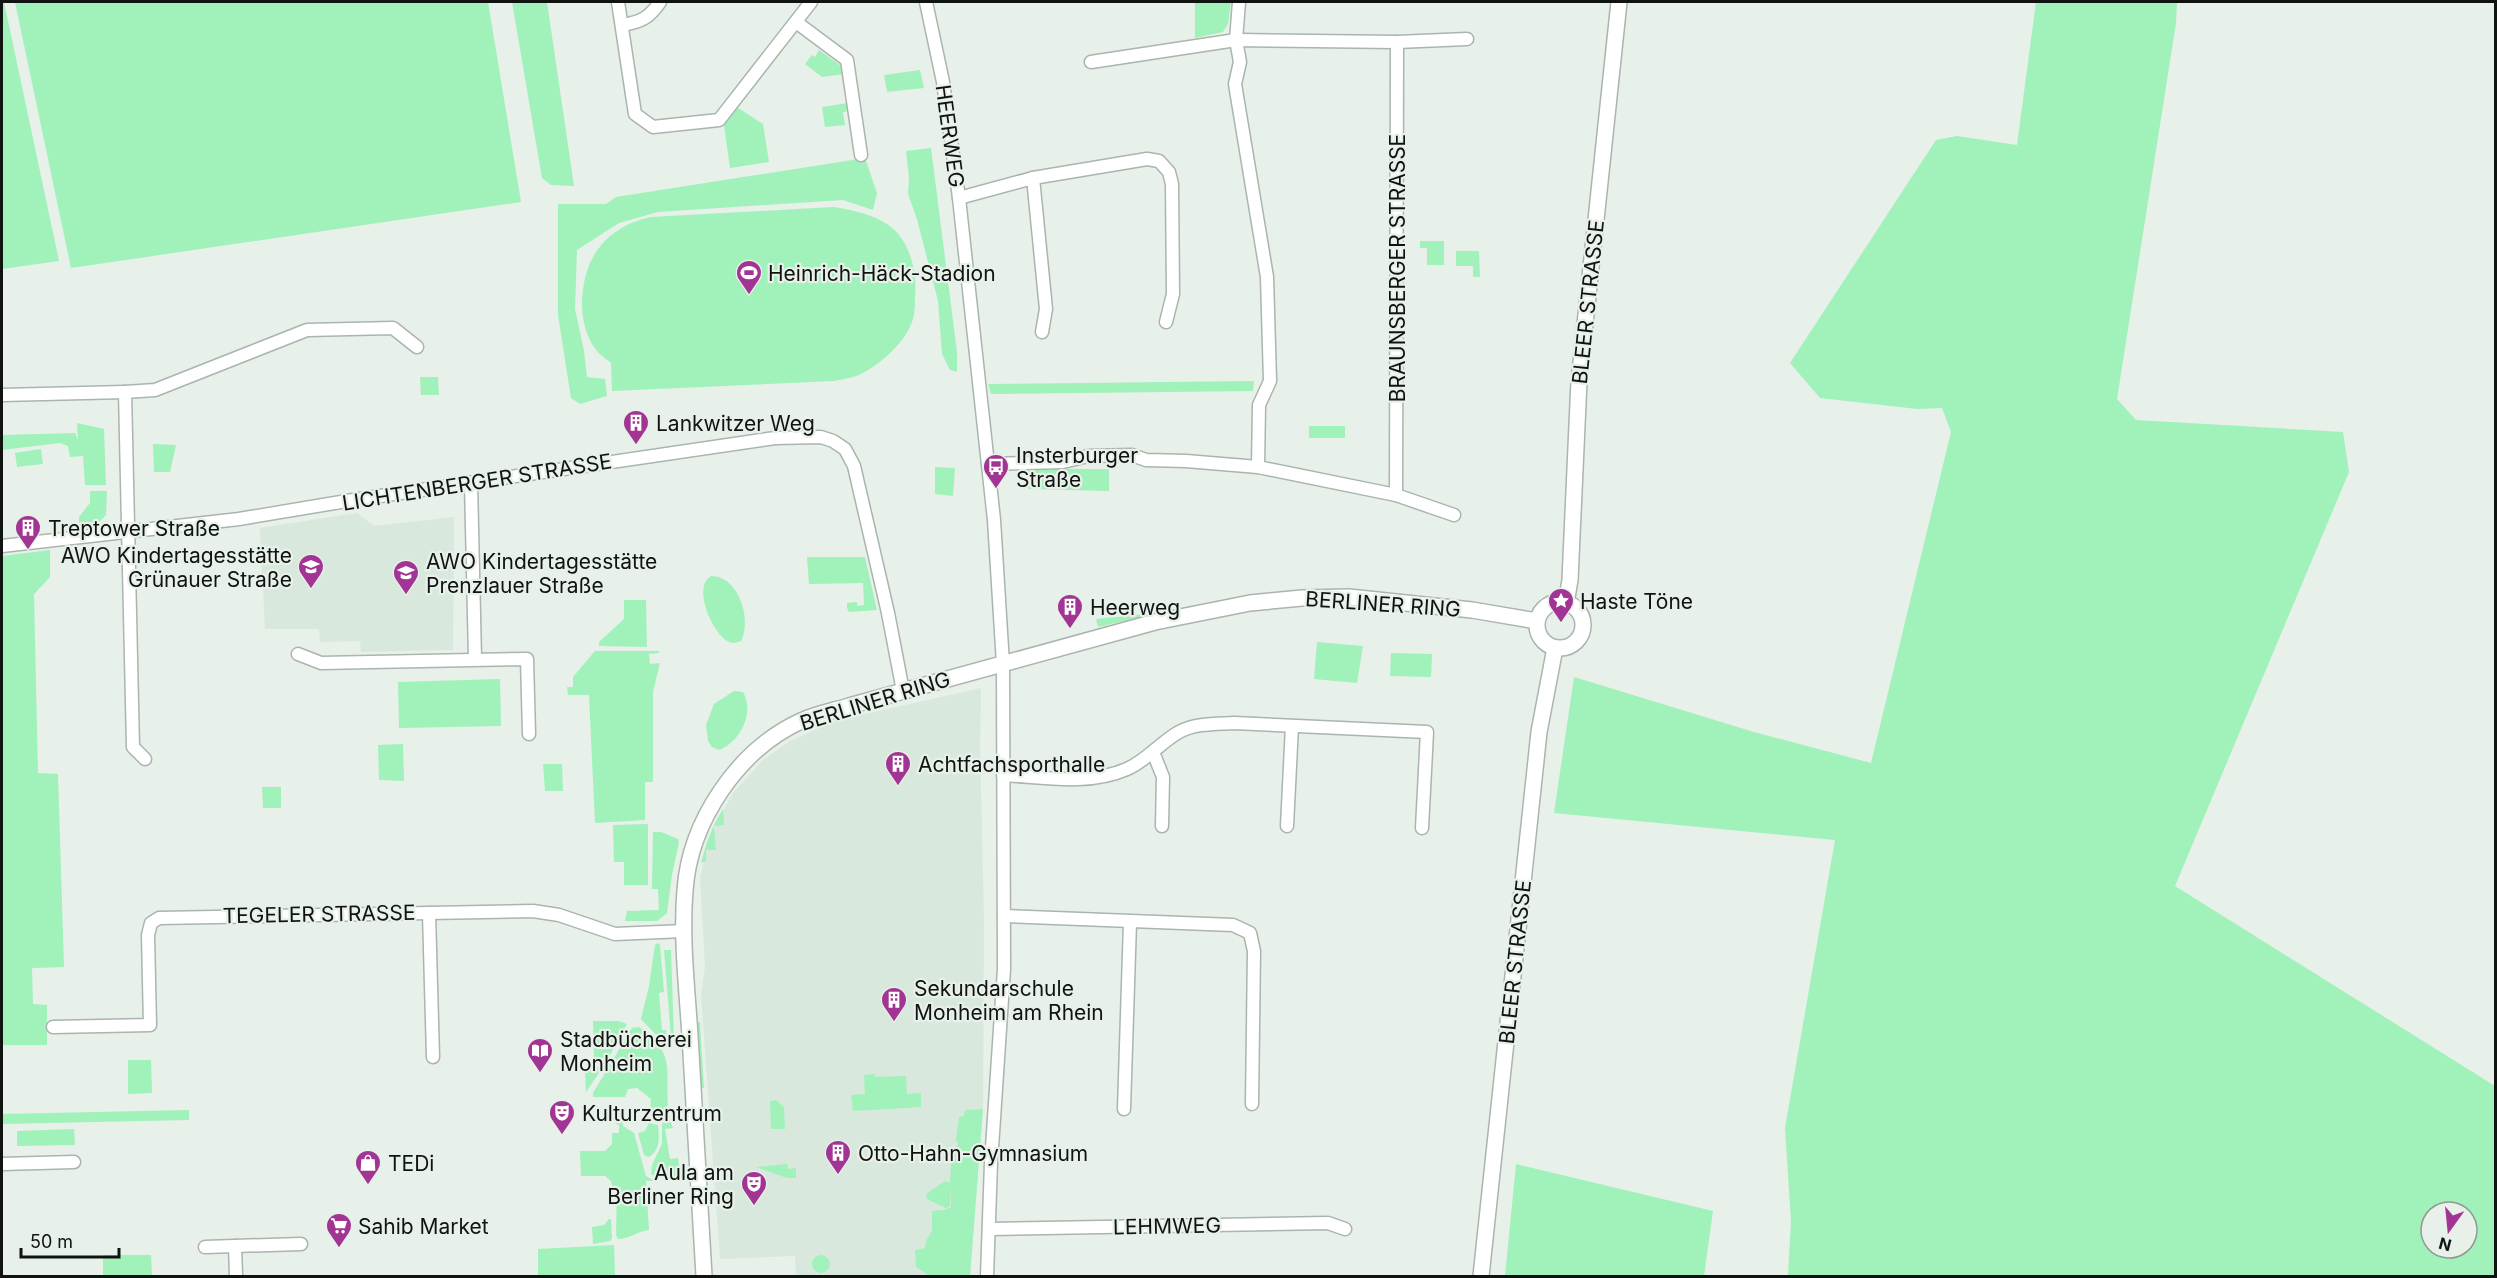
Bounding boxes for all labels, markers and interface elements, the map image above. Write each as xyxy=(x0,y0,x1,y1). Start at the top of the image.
street label: HEERWEG xyxy=(930,83,970,189)
street label: BRAUNSBERGER STRASSE xyxy=(1385,134,1410,402)
street label: BLEER STRASSE xyxy=(1567,219,1609,385)
sports icon: Heinrich-Häck-Stadion xyxy=(734,258,764,296)
place label: Heinrich-Häck-Stadion xyxy=(768,261,996,286)
building icon: Lankwitzer Weg xyxy=(621,408,651,446)
place label: Lankwitzer Weg xyxy=(656,411,815,436)
place label: Insterburger Straße xyxy=(1016,443,1138,492)
street label: LICHTENBERGER STRASSE xyxy=(340,448,614,516)
bus stop icon: Insterburger Straße xyxy=(981,452,1011,490)
building icon: Treptower Straße xyxy=(13,513,43,551)
place label: Treptower Straße xyxy=(48,516,220,541)
place label: AWO Kindertagesstätte Grünauer Straße xyxy=(61,543,292,592)
place label: AWO Kindertagesstätte Prenzlauer Straße xyxy=(426,549,657,598)
school or university icon: AWO Kindertagesstätte Grünauer Straße xyxy=(296,552,326,590)
school or university icon: AWO Kindertagesstätte Prenzlauer Straße xyxy=(391,558,421,596)
street label: BERLINER RING xyxy=(1304,586,1462,622)
place icon: Haste Töne xyxy=(1546,586,1576,624)
place label: Haste Töne xyxy=(1580,589,1693,614)
building icon: Heerweg xyxy=(1055,592,1085,630)
place label: Heerweg xyxy=(1090,595,1180,620)
street label: BERLINER RING xyxy=(797,666,953,736)
building icon: Achtfachsporthalle xyxy=(883,749,913,787)
place label: Achtfachsporthalle xyxy=(918,752,1105,777)
street label: BLEER STRASSE xyxy=(1494,879,1536,1045)
street label: TEGELER STRASSE xyxy=(222,900,416,928)
place label: Sekundarschule Monheim am Rhein xyxy=(914,976,1104,1025)
building icon: Sekundarschule Monheim am Rhein xyxy=(879,985,909,1023)
place label: Stadbücherei Monheim xyxy=(560,1027,692,1076)
library icon: Stadbücherei Monheim xyxy=(525,1036,555,1074)
theatre icon: Kulturzentrum xyxy=(547,1098,577,1136)
place label: Kulturzentrum xyxy=(582,1101,722,1126)
building icon: Otto-Hahn-Gymnasium xyxy=(823,1138,853,1176)
place label: Otto-Hahn-Gymnasium xyxy=(858,1141,1088,1166)
shop icon: TEDi xyxy=(353,1148,383,1186)
place label: TEDi xyxy=(388,1151,434,1176)
place label: Aula am Berliner Ring xyxy=(607,1160,734,1209)
theatre icon: Aula am Berliner Ring xyxy=(739,1169,769,1207)
north arrow xyxy=(2419,1200,2479,1260)
supermarket icon: Sahib Market xyxy=(324,1211,354,1249)
street label: LEHMWEG xyxy=(1113,1213,1221,1239)
place label: Sahib Market xyxy=(358,1214,489,1239)
scale bar xyxy=(21,1221,118,1259)
text: 50 m xyxy=(30,1231,73,1252)
text: N xyxy=(2437,1233,2454,1256)

